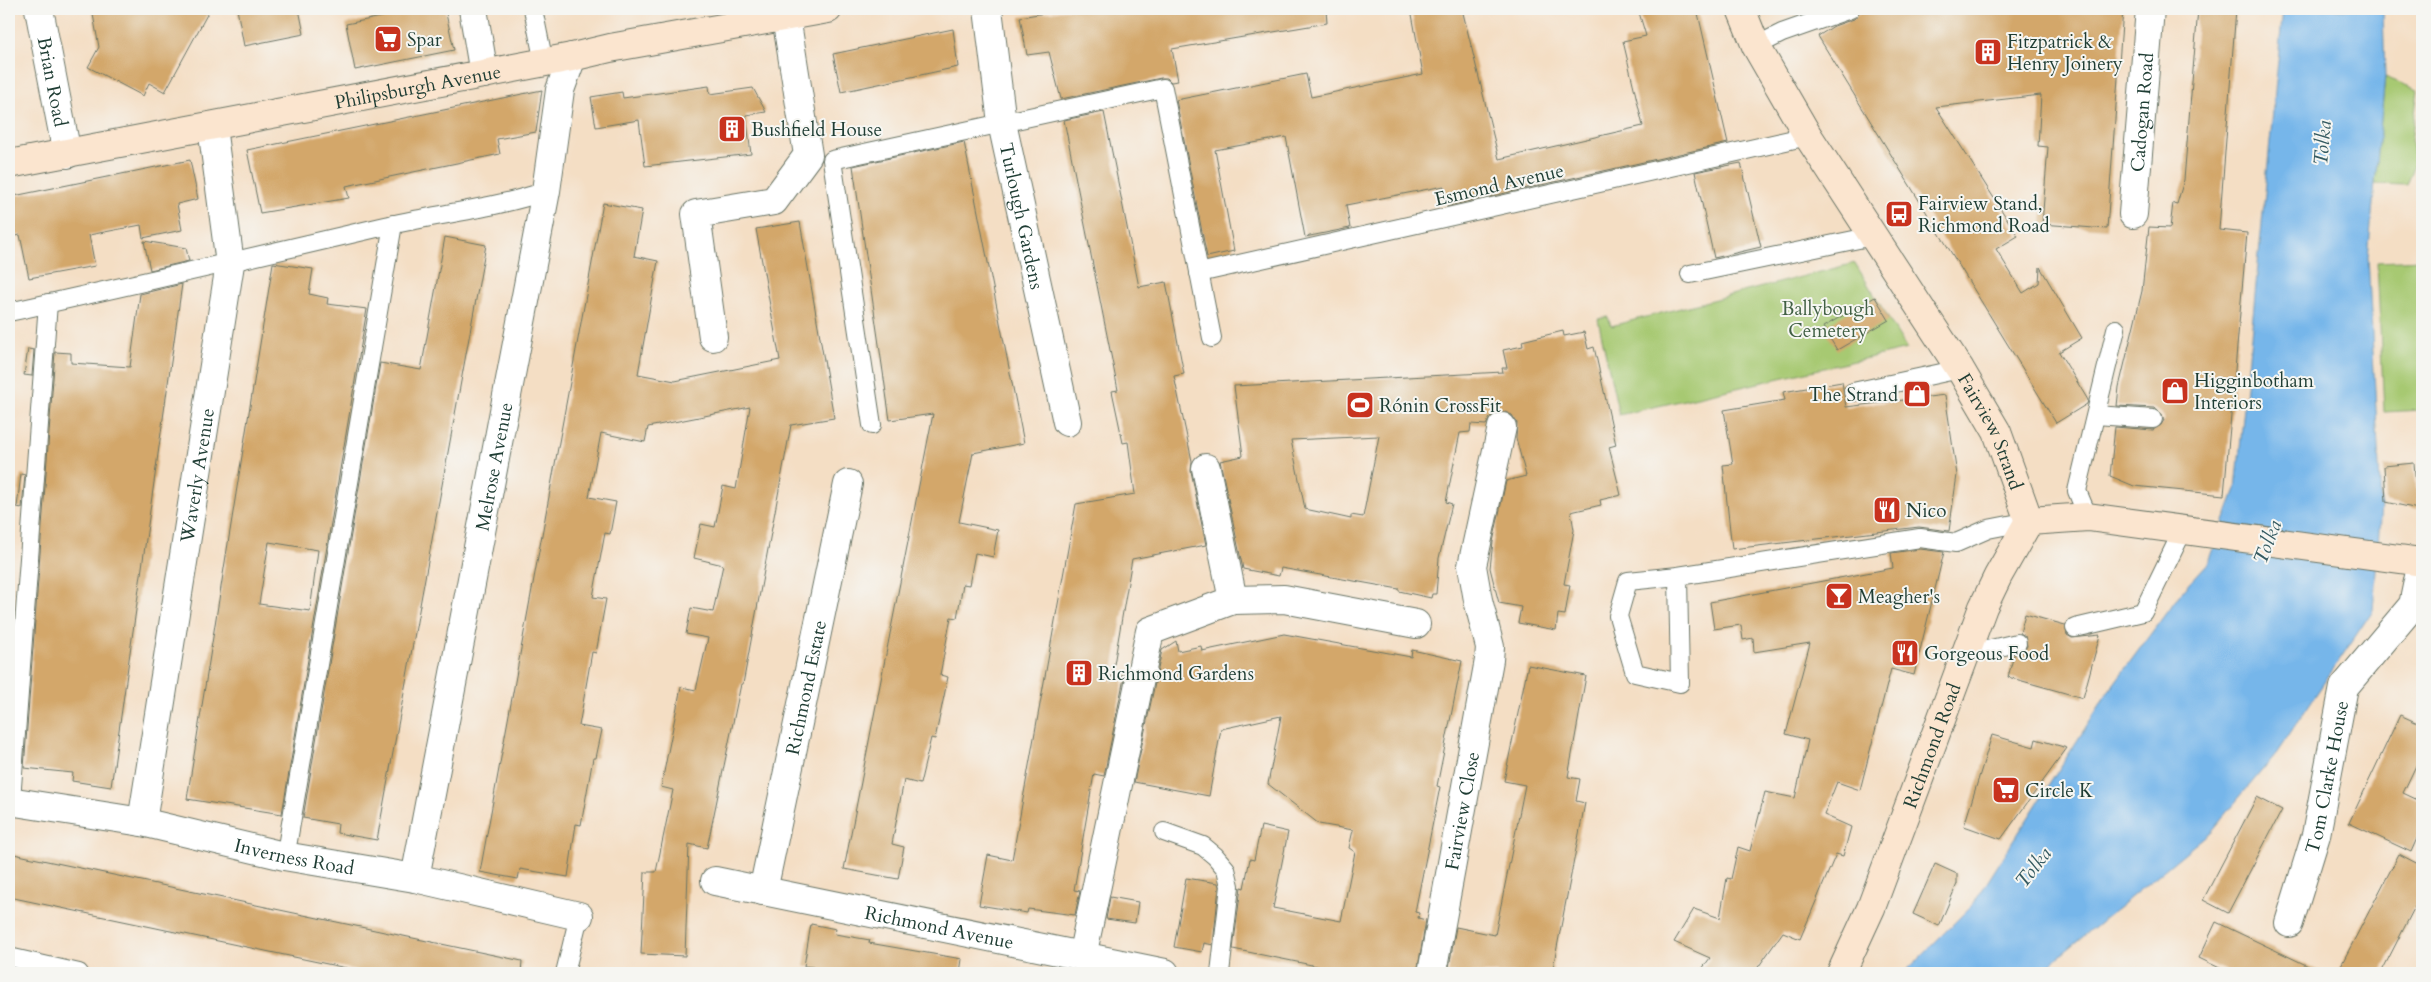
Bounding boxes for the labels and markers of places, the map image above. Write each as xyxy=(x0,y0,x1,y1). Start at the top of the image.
supermarket icon: Spar xyxy=(373,24,403,54)
place label: Spar xyxy=(407,27,442,53)
place label: Fitzpatrick & Henry Joinery xyxy=(2007,29,2123,77)
building icon: Fitzpatrick & Henry Joinery xyxy=(1973,37,2003,67)
building icon: Bushfield House xyxy=(717,114,747,144)
place label: Bushfield House xyxy=(751,117,882,143)
place label: Fairview Stand, Richmond Road xyxy=(1918,191,2050,239)
bus stop icon: Fairview Stand, Richmond Road xyxy=(1884,199,1914,229)
place label: Higginbotham Interiors xyxy=(2194,368,2315,416)
shop icon: Higginbotham Interiors xyxy=(2160,376,2190,406)
shop icon: The Strand xyxy=(1902,379,1932,409)
place label: The Strand xyxy=(1808,382,1898,408)
sports icon: Rónin CrossFit xyxy=(1345,390,1375,420)
place label: Rónin CrossFit xyxy=(1379,393,1501,419)
restaurant icon: Nico xyxy=(1872,495,1902,525)
place label: Nico xyxy=(1906,498,1947,524)
bar icon: Meagher's xyxy=(1824,581,1854,611)
place label: Meagher's xyxy=(1858,584,1940,610)
restaurant icon: Gorgeous Food xyxy=(1890,638,1920,668)
place label: Gorgeous Food xyxy=(1924,641,2049,667)
building icon: Richmond Gardens xyxy=(1064,658,1094,688)
place label: Richmond Gardens xyxy=(1098,661,1254,687)
supermarket icon: Circle K xyxy=(1991,775,2021,805)
place label: Circle K xyxy=(2025,778,2094,804)

